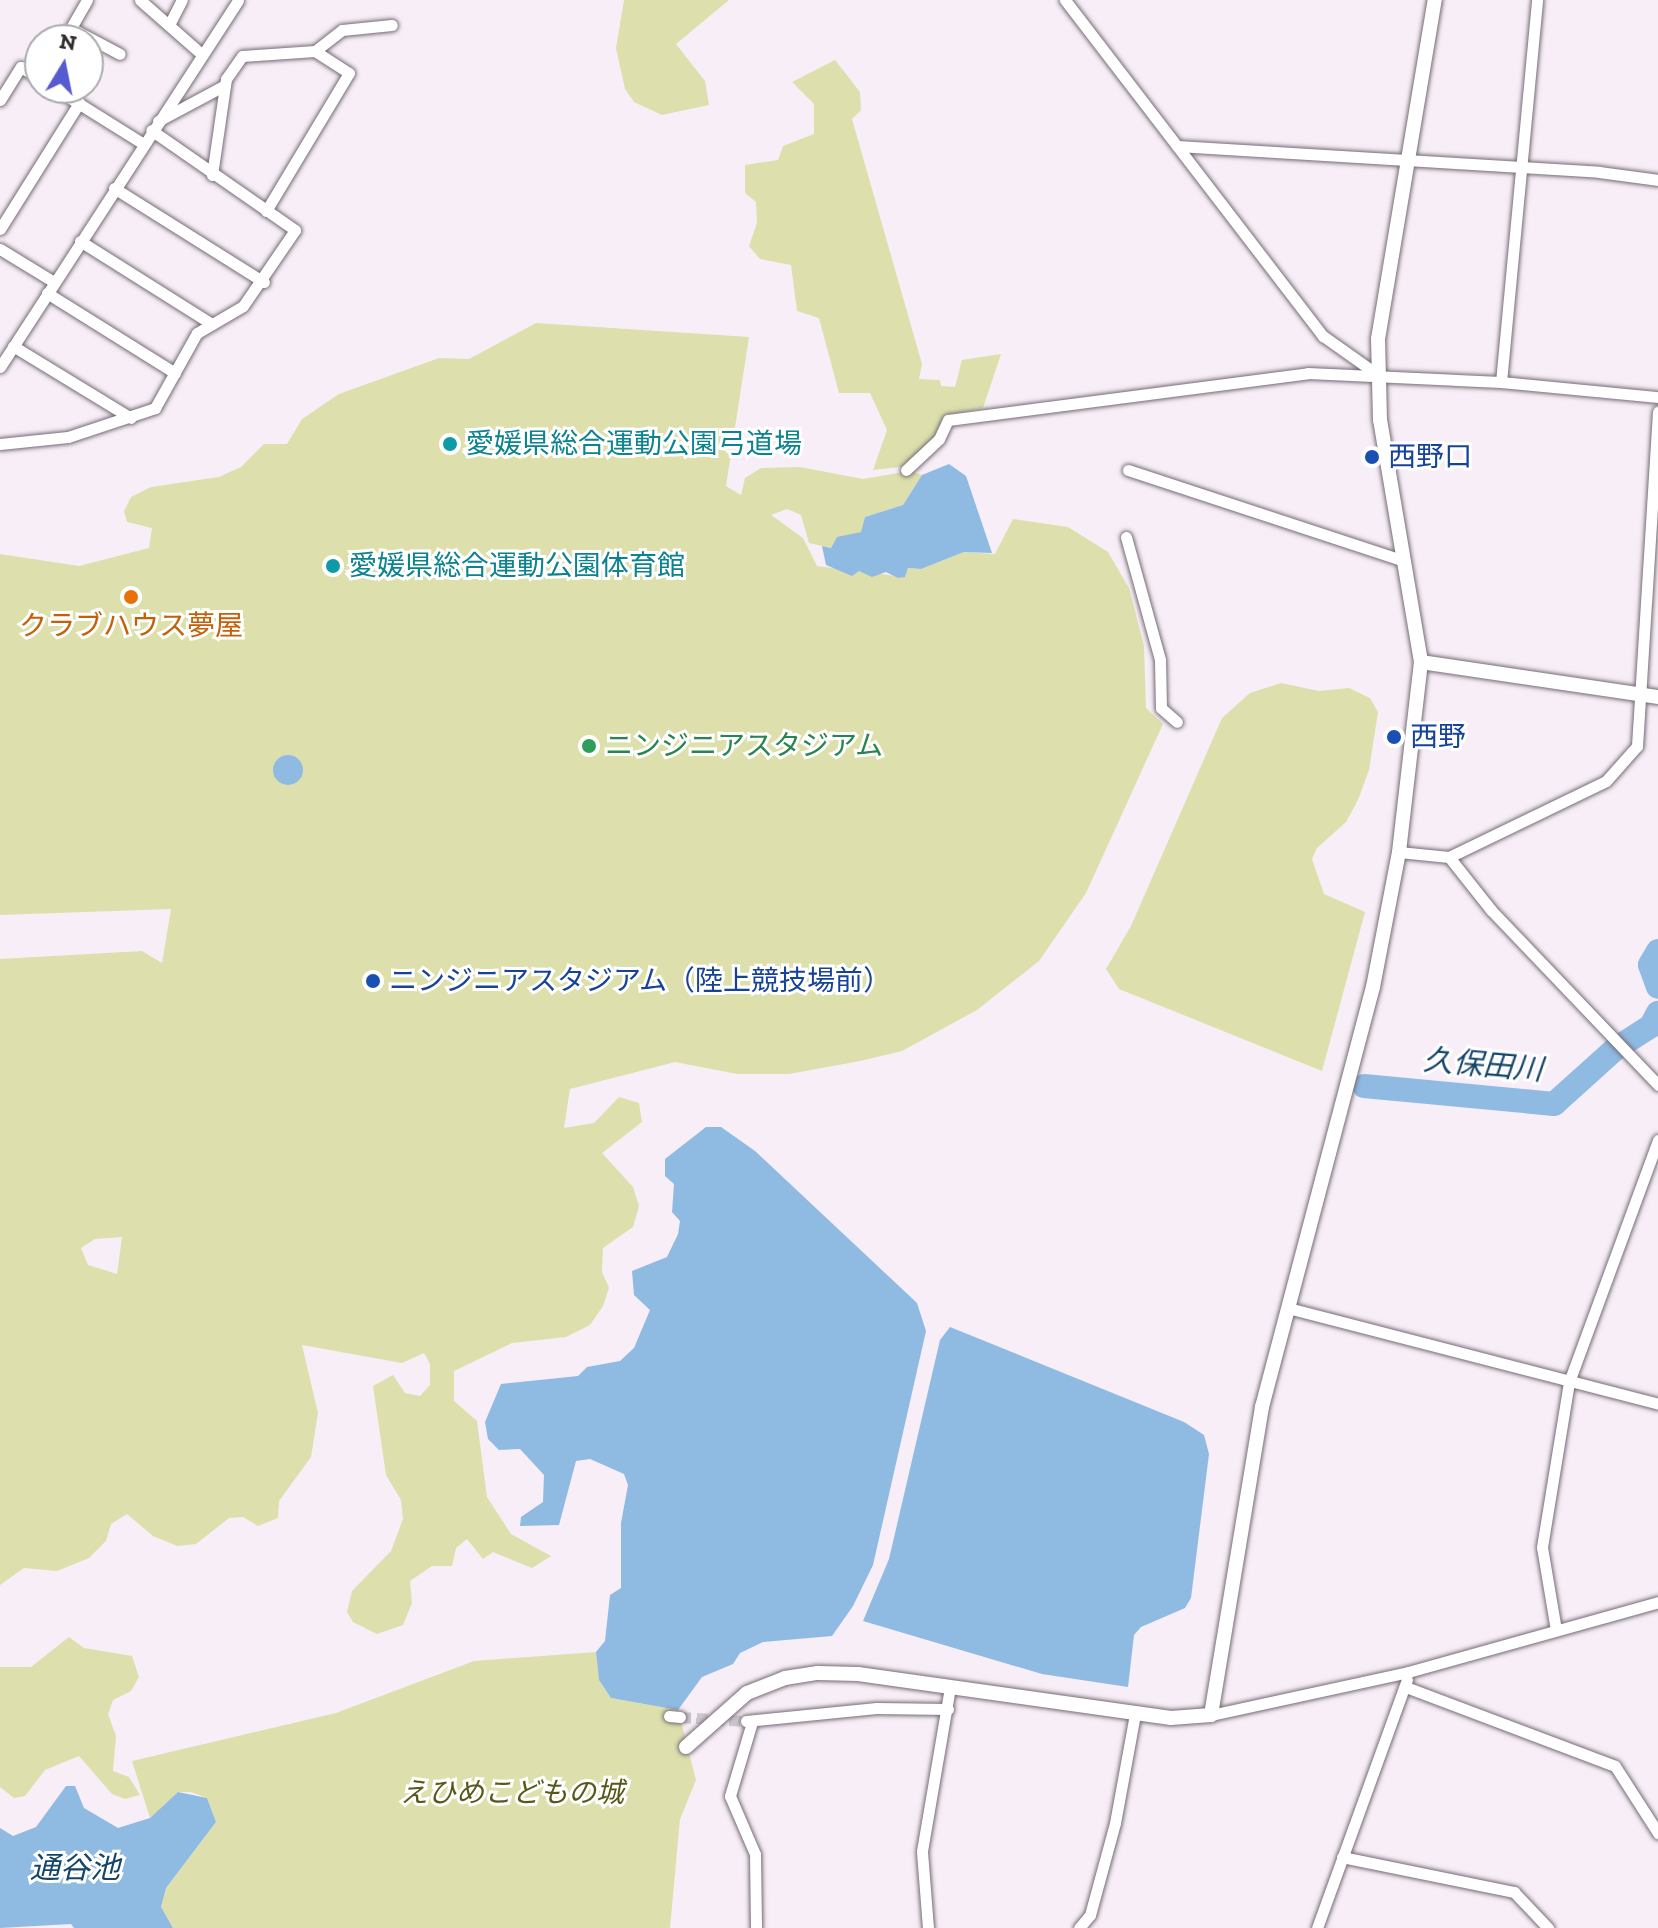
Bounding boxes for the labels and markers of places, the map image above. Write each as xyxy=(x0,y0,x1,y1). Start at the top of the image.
place label: 愛媛県総合運動公園弓道場 xyxy=(466,427,802,461)
marker: 愛媛県総合運動公園弓道場 xyxy=(441,435,459,453)
place label: 西野口 xyxy=(1388,440,1472,474)
marker: 西野口 xyxy=(1363,448,1381,466)
place label: 愛媛県総合運動公園体育館 xyxy=(349,549,685,583)
marker: 愛媛県総合運動公園体育館 xyxy=(324,557,342,575)
marker: クラブハウス夢屋 xyxy=(122,588,140,606)
place label: クラブハウス夢屋 xyxy=(19,609,243,643)
place label: 西野 xyxy=(1410,720,1466,754)
marker: 西野 xyxy=(1385,728,1403,746)
place label: ニンジニアスタジアム xyxy=(605,729,885,763)
marker: ニンジニアスタジアム xyxy=(580,737,598,755)
place label: ニンジニアスタジアム（陸上競技場前） xyxy=(389,964,893,998)
marker: ニンジニアスタジアム（陸上競技場前） xyxy=(364,972,382,990)

